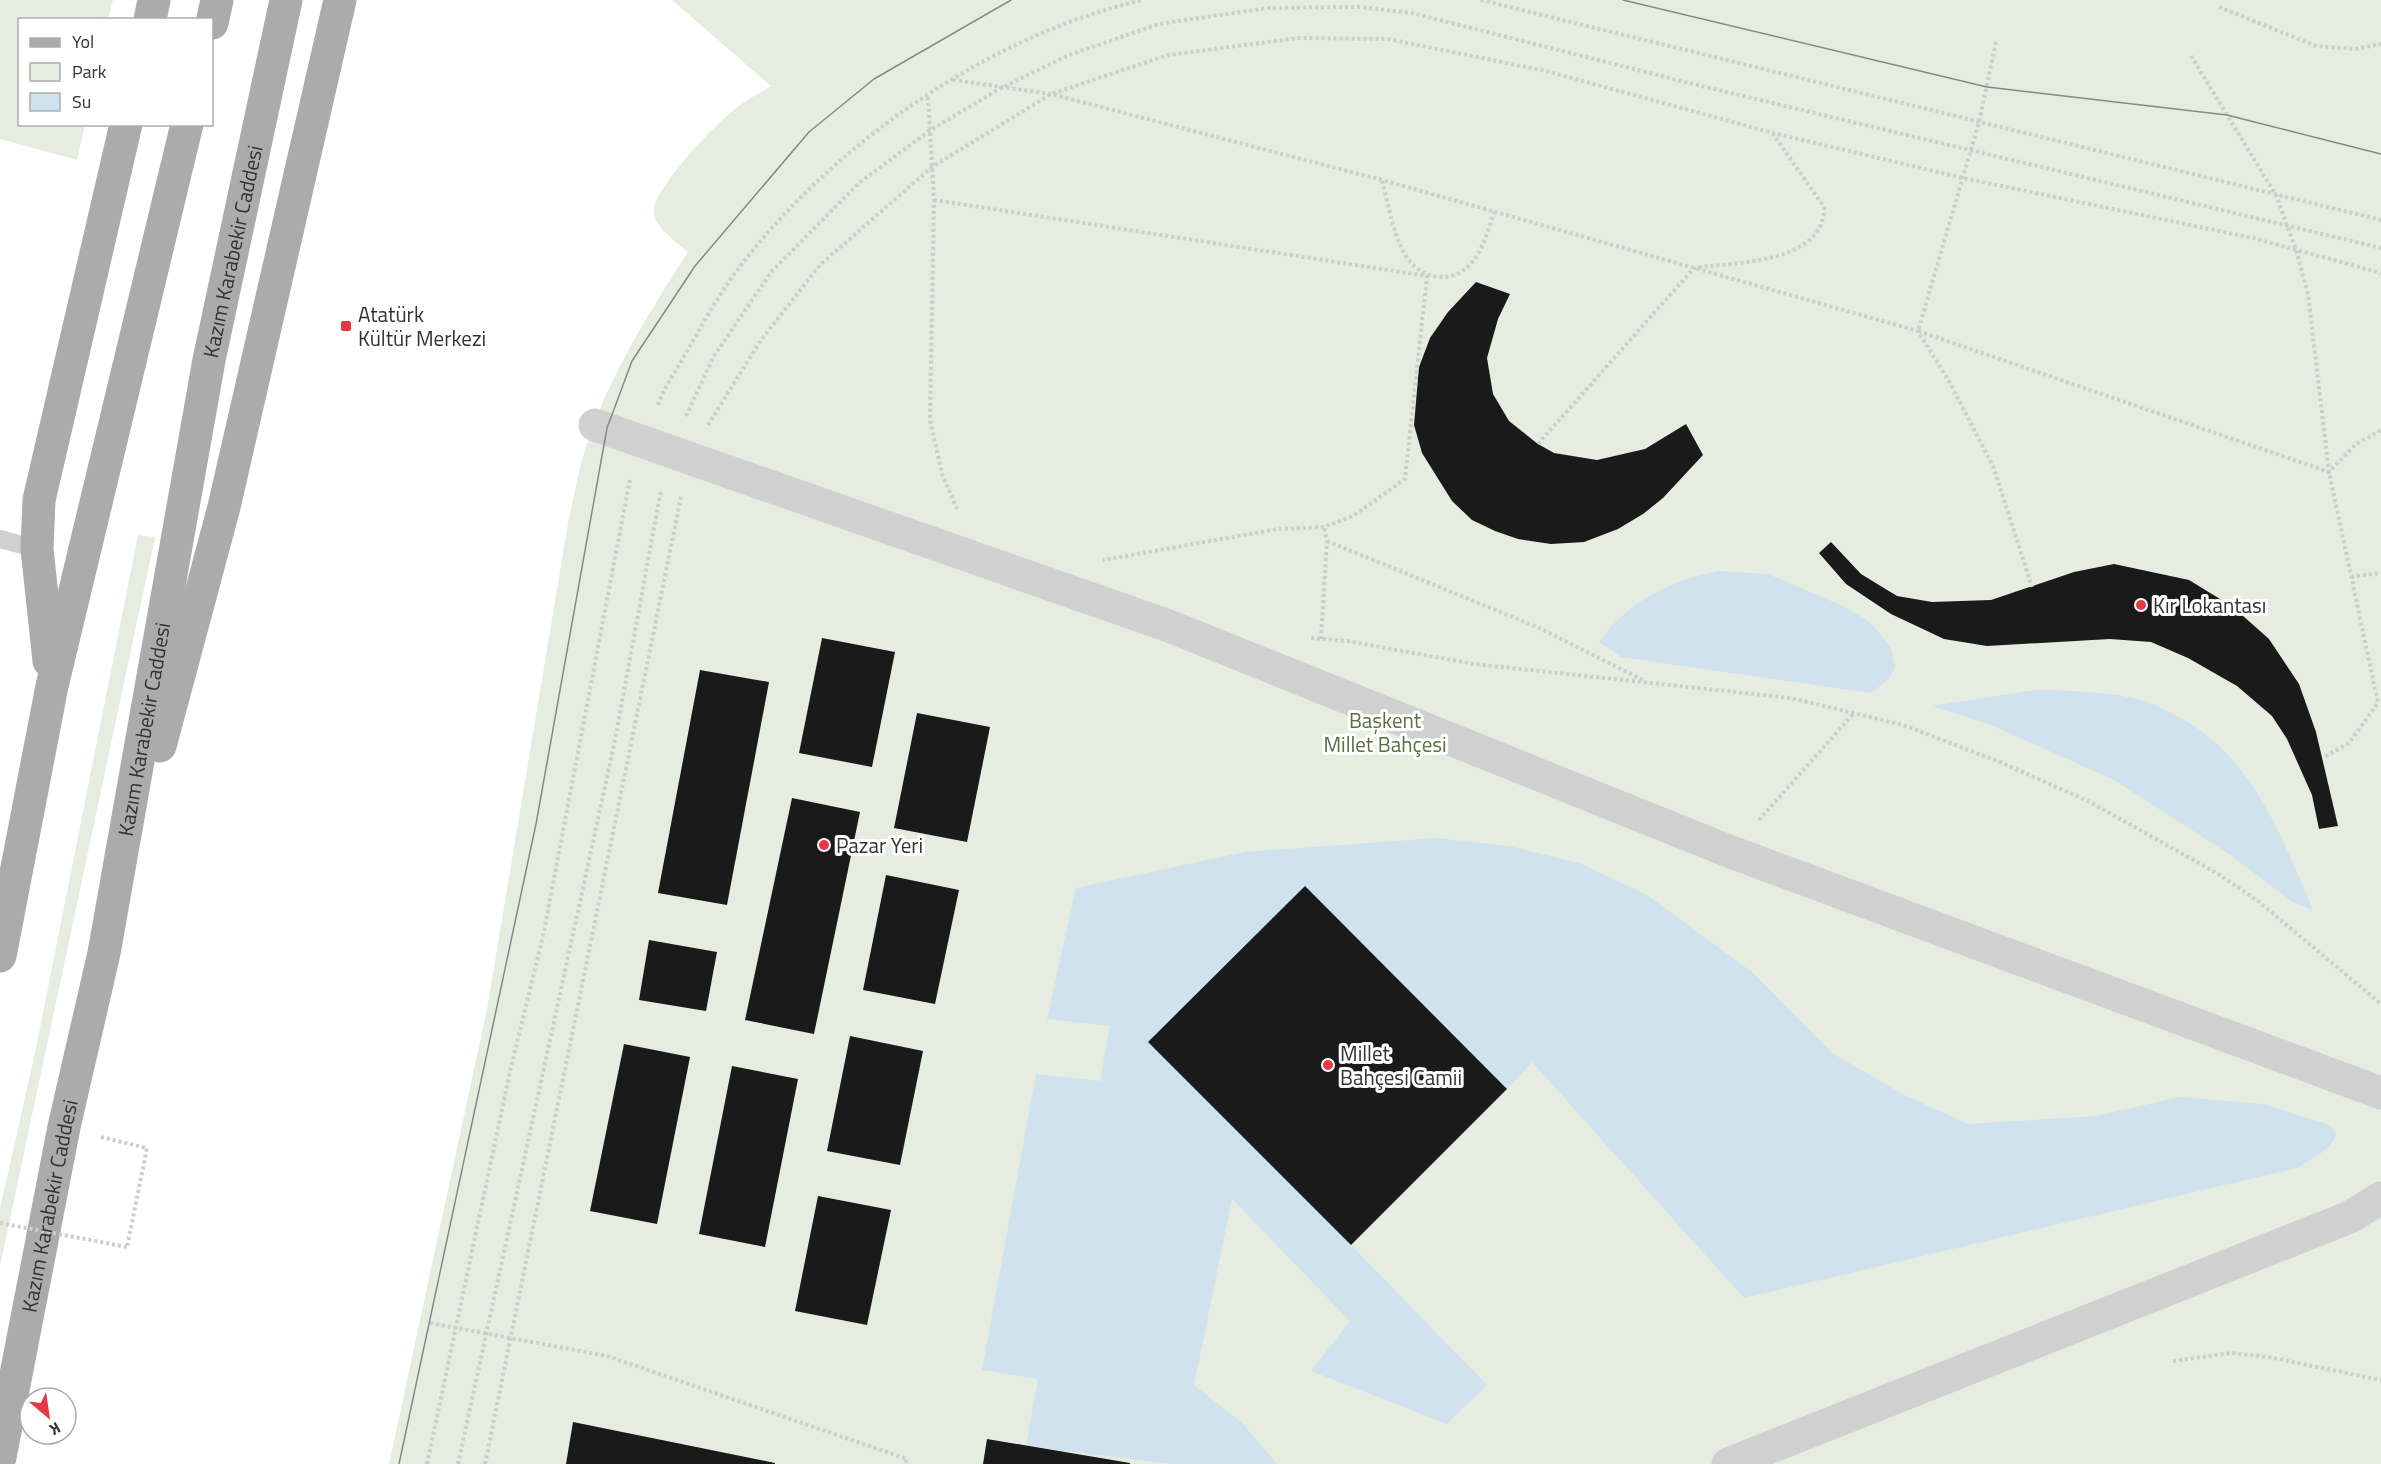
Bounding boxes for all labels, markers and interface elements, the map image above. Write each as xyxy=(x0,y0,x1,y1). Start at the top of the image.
legend xyxy=(18,18,213,126)
text: Yol xyxy=(72,28,94,55)
text: Park xyxy=(72,58,107,85)
text: Su xyxy=(72,88,91,115)
street label: Kazım Karabekir Caddesi xyxy=(194,142,271,361)
place label: Atatürk Kültür Merkezi xyxy=(358,298,486,354)
marker: Atatürk Kültür Merkezi xyxy=(339,319,353,333)
place label: Kır Lokantası xyxy=(2153,589,2266,621)
marker: Kır Lokantası xyxy=(2134,598,2148,612)
street label: Kazım Karabekir Caddesi xyxy=(109,620,178,839)
park label: Başkent Millet Bahçesi xyxy=(1323,704,1447,760)
place label: Pazar Yeri xyxy=(836,829,923,861)
marker: Pazar Yeri xyxy=(817,838,831,852)
place label: Millet Bahçesi Camii xyxy=(1340,1037,1462,1093)
marker: Millet Bahçesi Camii xyxy=(1321,1058,1335,1072)
street label: Kazım Karabekir Caddesi xyxy=(12,1096,86,1315)
north arrow xyxy=(18,1386,78,1446)
text: K xyxy=(45,1416,65,1442)

